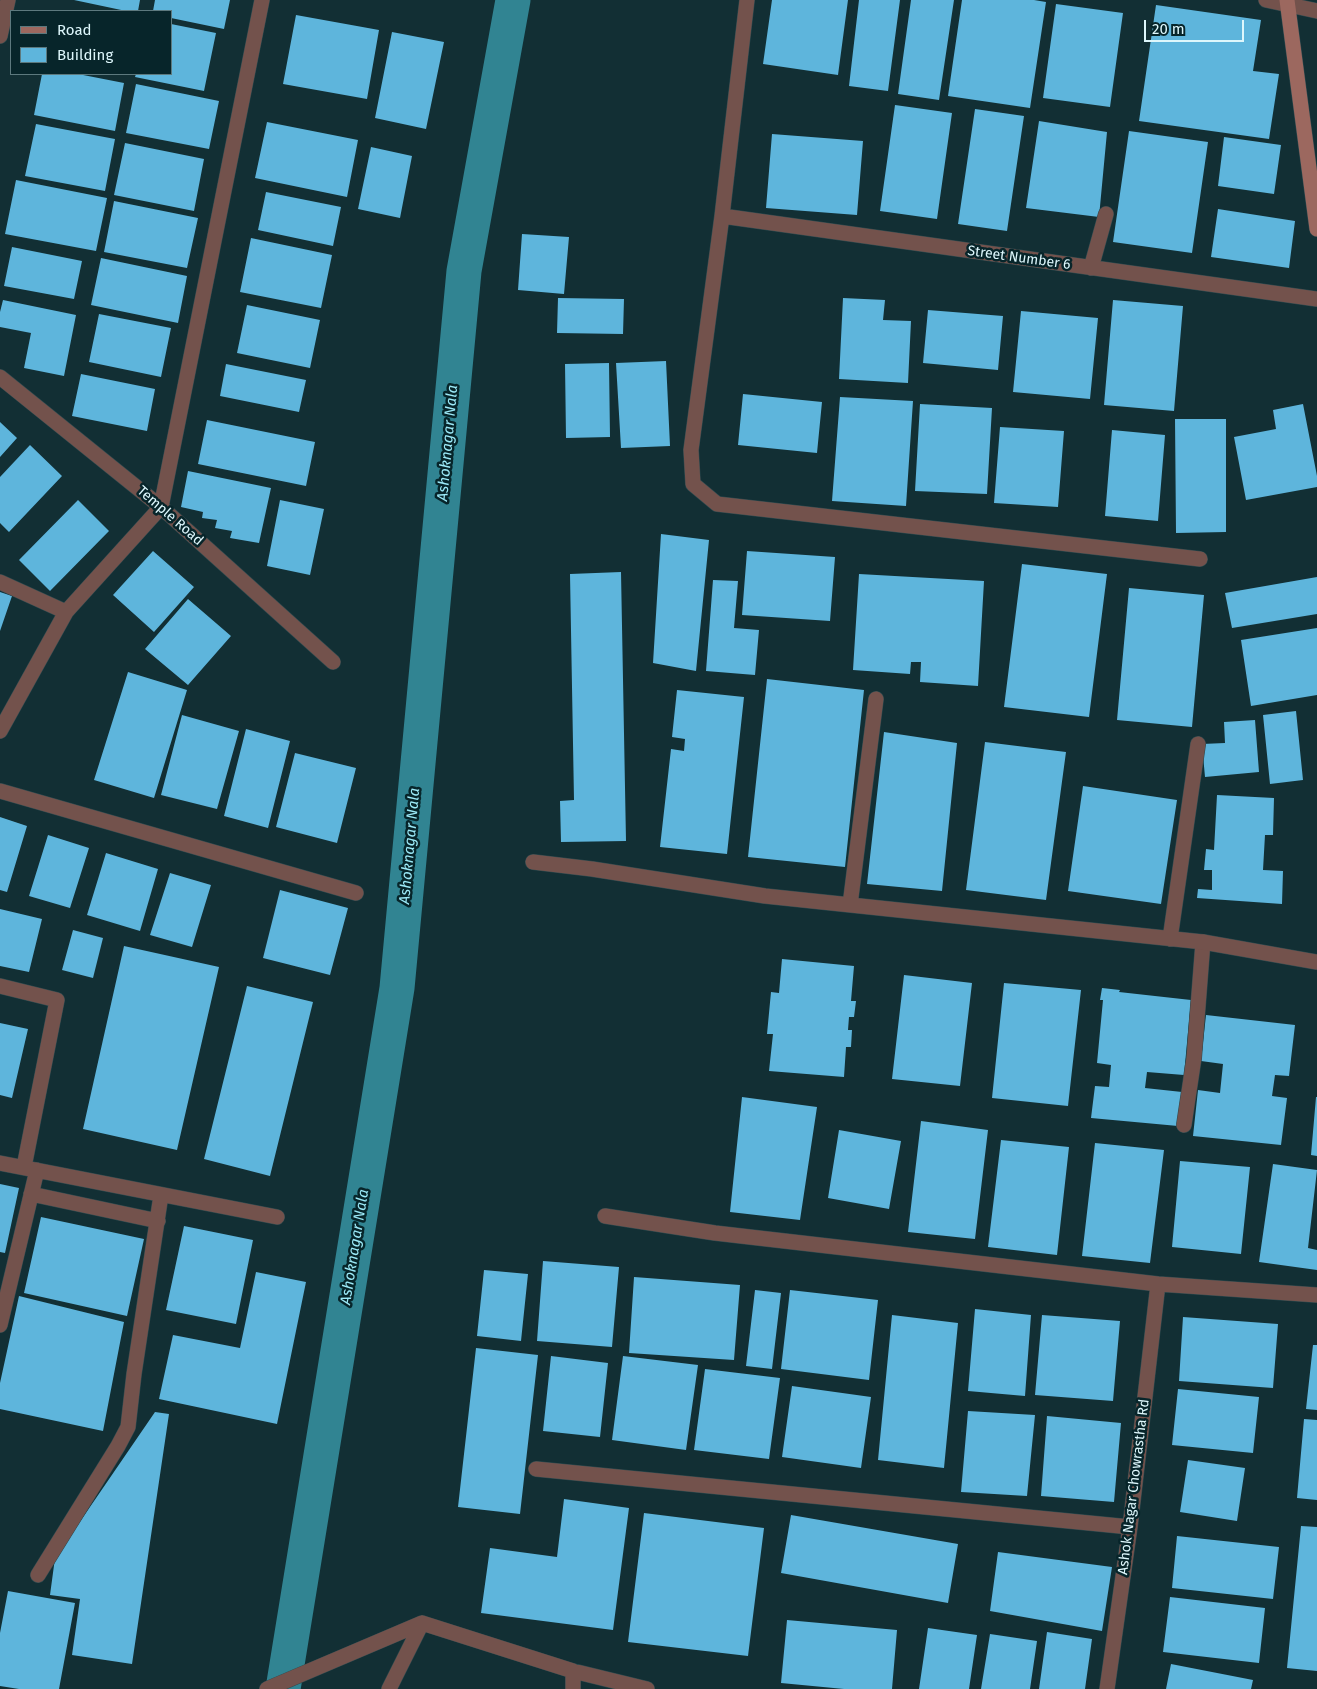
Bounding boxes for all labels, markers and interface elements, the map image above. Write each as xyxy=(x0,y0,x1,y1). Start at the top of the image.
legend xyxy=(10,10,172,75)
scale bar xyxy=(1147,10,1247,42)
text: 20 m xyxy=(1152,20,1185,38)
text: Road xyxy=(57,21,92,39)
text: Building xyxy=(57,46,113,64)
street label: Street Number 6 xyxy=(966,242,1072,274)
water label: Ashoknagar Nala xyxy=(434,384,462,502)
street label: Temple Road xyxy=(134,483,206,549)
water label: Ashoknagar Nala xyxy=(396,787,424,905)
water label: Ashoknagar Nala xyxy=(337,1188,373,1306)
street label: Ashok Nagar Chowrastha Rd xyxy=(1115,1398,1153,1576)

